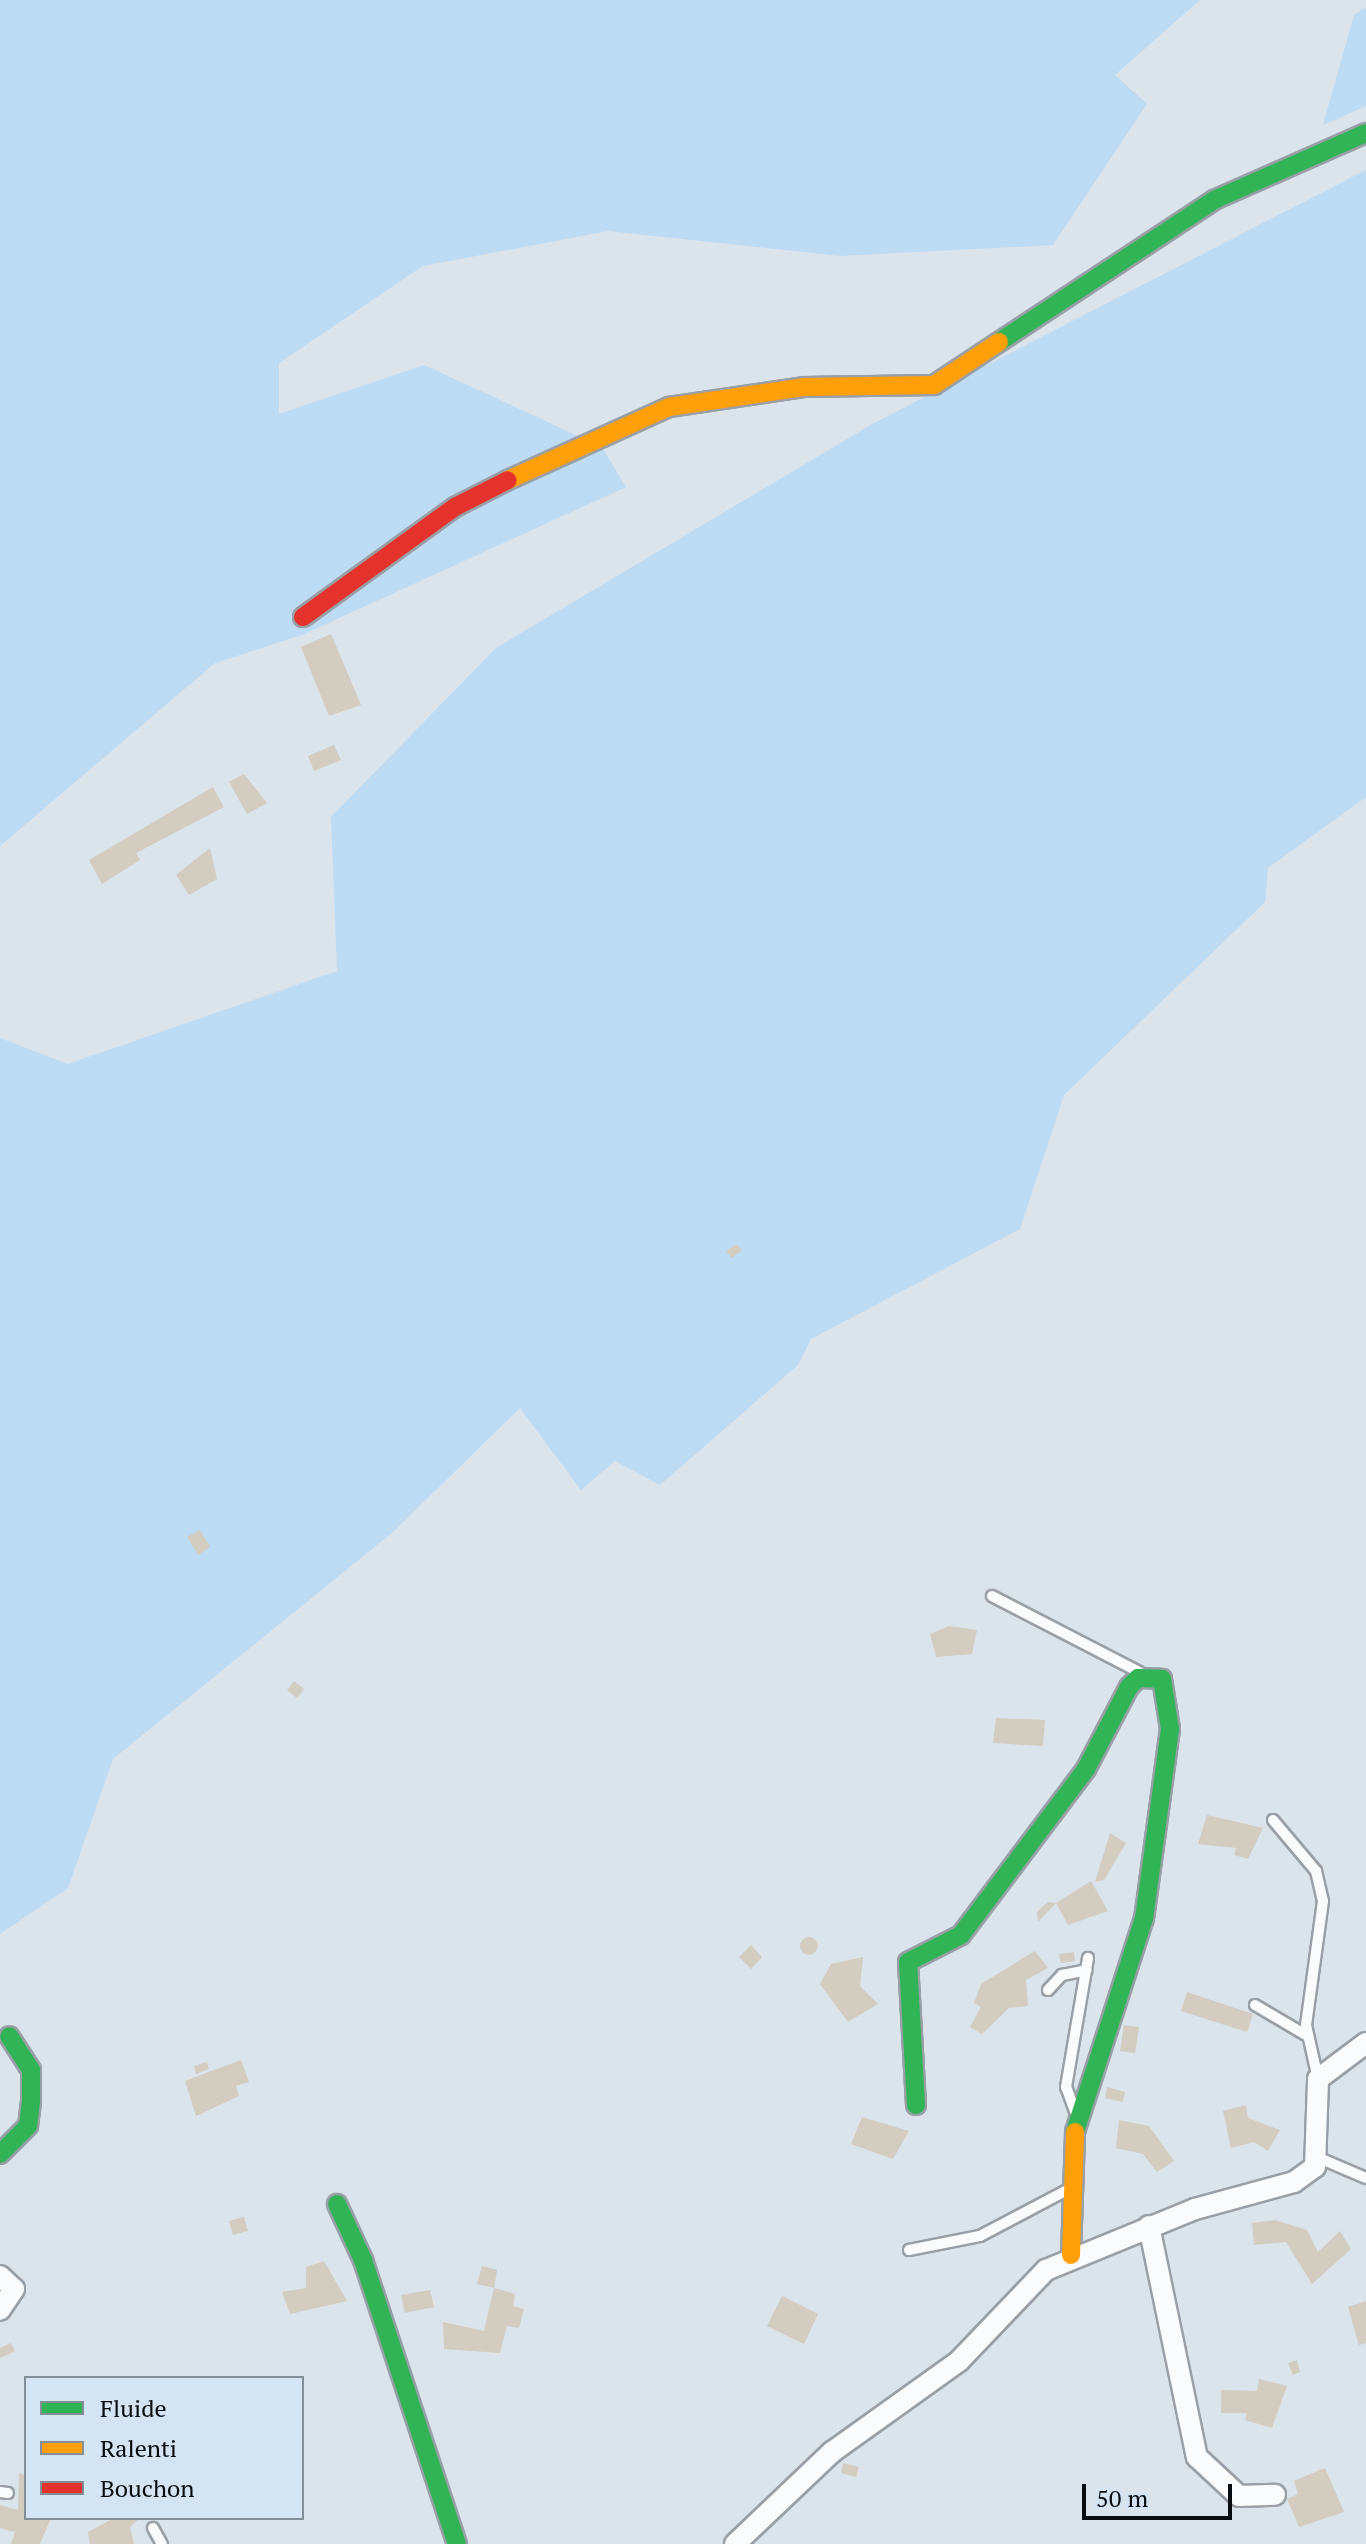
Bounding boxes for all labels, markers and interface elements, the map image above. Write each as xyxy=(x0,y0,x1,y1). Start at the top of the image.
legend xyxy=(24,2376,304,2520)
text: Fluide xyxy=(100,2392,167,2424)
text: Ralenti xyxy=(100,2432,177,2464)
scale bar xyxy=(1086,2468,1236,2518)
text: Bouchon xyxy=(100,2472,195,2504)
text: 50 m xyxy=(1096,2482,1148,2514)

